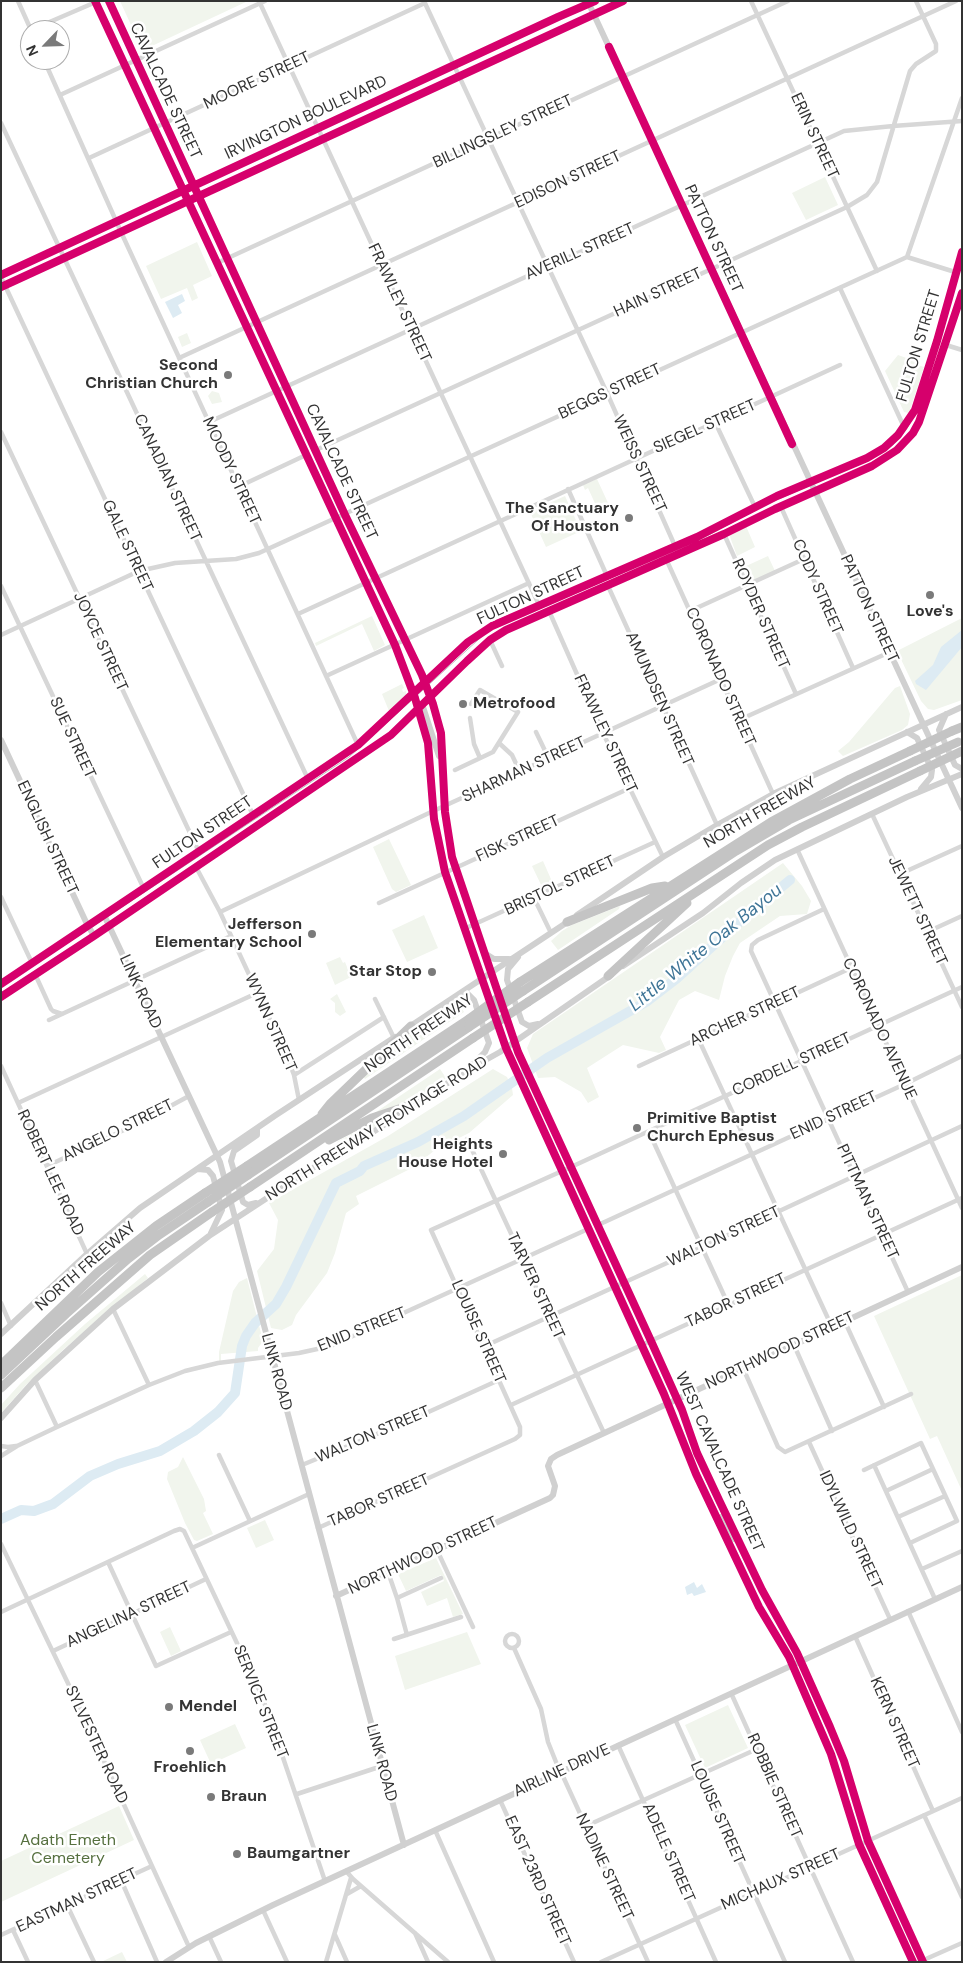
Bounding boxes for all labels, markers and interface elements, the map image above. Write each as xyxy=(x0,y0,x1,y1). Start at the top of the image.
north arrow xyxy=(20,20,70,70)
street label: CAVALCADE STREET xyxy=(125,20,205,162)
text: N xyxy=(22,42,43,59)
street label: MOORE STREET xyxy=(201,48,313,114)
street label: IRVINGTON BOULEVARD xyxy=(222,72,390,164)
street label: ERIN STREET xyxy=(786,90,842,182)
street label: BILLINGSLEY STREET xyxy=(430,91,576,173)
street label: EDISON STREET xyxy=(512,147,624,213)
street label: PATTON STREET xyxy=(680,182,746,296)
street label: AVERILL STREET xyxy=(522,219,638,285)
street label: FRAWLEY STREET xyxy=(363,241,435,365)
street label: HAIN STREET xyxy=(611,264,705,322)
street label: FULTON STREET xyxy=(893,288,945,404)
place label: Second Christian Church xyxy=(85,356,218,394)
street label: BEGGS STREET xyxy=(556,360,664,424)
marker: Second Christian Church xyxy=(222,369,234,381)
street label: SIEGEL STREET xyxy=(651,396,759,458)
street label: CAVALCADE STREET xyxy=(301,401,381,543)
street label: CANADIAN STREET xyxy=(129,411,205,545)
street label: WEISS STREET xyxy=(608,412,670,516)
street label: MOODY STREET xyxy=(198,414,264,528)
street label: GALE STREET xyxy=(97,497,157,595)
place label: The Sanctuary Of Houston xyxy=(505,499,619,537)
marker: The Sanctuary Of Houston xyxy=(623,512,635,524)
street label: CODY STREET xyxy=(787,536,847,638)
street label: PATTON STREET xyxy=(836,552,902,666)
street label: ROYDER STREET xyxy=(727,556,793,672)
street label: FULTON STREET xyxy=(474,563,588,629)
street label: JOYCE STREET xyxy=(69,589,131,695)
marker: Love's xyxy=(924,589,936,601)
place label: Love's xyxy=(906,602,954,622)
street label: CORONADO STREET xyxy=(681,605,759,749)
street label: AMUNDSEN STREET xyxy=(621,629,697,769)
street label: FRAWLEY STREET xyxy=(569,672,641,796)
street label: SUE STREET xyxy=(45,694,99,782)
place label: Metrofood xyxy=(473,694,555,714)
marker: Metrofood xyxy=(457,698,469,710)
street label: SHARMAN STREET xyxy=(459,733,589,807)
street label: NORTH FREEWAY xyxy=(701,773,819,853)
street label: ENGLISH STREET xyxy=(12,778,82,898)
street label: FULTON STREET xyxy=(149,793,257,873)
street label: FISK STREET xyxy=(473,811,563,867)
street label: BRISTOL STREET xyxy=(502,852,618,920)
street label: JEWETT STREET xyxy=(883,853,951,969)
water label: Little White Oak Bayou xyxy=(625,880,787,1016)
place label: Jefferson Elementary School xyxy=(155,915,302,953)
marker: Jefferson Elementary School xyxy=(306,928,318,940)
street label: LINK ROAD xyxy=(114,952,166,1032)
street label: CORONADO AVENUE xyxy=(838,955,920,1103)
place label: Star Stop xyxy=(349,962,422,982)
marker: Star Stop xyxy=(426,966,438,978)
street label: WYNN STREET xyxy=(240,971,300,1075)
street label: ARCHER STREET xyxy=(687,983,803,1051)
street label: NORTH FREEWAY xyxy=(361,991,477,1077)
street label: CORDELL STREET xyxy=(729,1029,855,1101)
street label: NORTH FREEWAY FRONTAGE ROAD xyxy=(263,1053,491,1205)
street label: ENID STREET xyxy=(788,1088,880,1144)
street label: ANGELO STREET xyxy=(59,1096,177,1166)
street label: ROBERT LEE ROAD xyxy=(12,1107,88,1239)
place label: Primitive Baptist Church Ephesus xyxy=(647,1109,777,1147)
marker: Primitive Baptist Church Ephesus xyxy=(631,1122,643,1134)
place label: Heights House Hotel xyxy=(399,1135,493,1173)
street label: PITTMAN STREET xyxy=(832,1141,902,1263)
marker: Heights House Hotel xyxy=(497,1148,509,1160)
street label: WALTON STREET xyxy=(665,1202,783,1272)
street label: NORTH FREEWAY xyxy=(32,1218,140,1316)
street label: TARVER STREET xyxy=(502,1230,568,1342)
street label: TABOR STREET xyxy=(683,1269,789,1333)
street label: LOUISE STREET xyxy=(447,1277,509,1387)
street label: ENID STREET xyxy=(315,1304,409,1356)
street label: NORTHWOOD STREET xyxy=(702,1308,858,1394)
street label: LINK ROAD xyxy=(256,1331,296,1413)
street label: WEST CAVALCADE STREET xyxy=(671,1369,767,1555)
street label: WALTON STREET xyxy=(313,1402,433,1468)
street label: IDYLWILD STREET xyxy=(814,1468,886,1592)
street label: TABOR STREET xyxy=(325,1470,433,1532)
street label: NORTHWOOD STREET xyxy=(345,1513,501,1599)
street label: ANGELINA STREET xyxy=(64,1578,194,1652)
street label: SERVICE STREET xyxy=(228,1642,292,1762)
street label: KERN STREET xyxy=(865,1674,923,1772)
street label: SYLVESTER ROAD xyxy=(60,1683,132,1807)
place label: Mendel xyxy=(179,1697,237,1717)
marker: Mendel xyxy=(163,1701,175,1713)
street label: LINK ROAD xyxy=(361,1722,401,1804)
street label: ROBBIE STREET xyxy=(742,1731,806,1841)
street label: AIRLINE DRIVE xyxy=(511,1740,613,1802)
marker: Froehlich xyxy=(184,1745,196,1757)
place label: Froehlich xyxy=(154,1758,226,1778)
street label: LOUISE STREET xyxy=(686,1758,748,1868)
place label: Braun xyxy=(221,1787,267,1807)
marker: Braun xyxy=(205,1791,217,1803)
street label: ADELE STREET xyxy=(637,1800,699,1906)
street label: NADINE STREET xyxy=(571,1811,637,1923)
street label: EAST 23RD STREET xyxy=(500,1813,574,1949)
park label: Adath Emeth Cemetery xyxy=(20,1831,116,1869)
place label: Baumgartner xyxy=(247,1844,350,1864)
street label: MICHAUX STREET xyxy=(718,1845,844,1915)
marker: Baumgartner xyxy=(231,1848,243,1860)
street label: EASTMAN STREET xyxy=(13,1864,141,1938)

